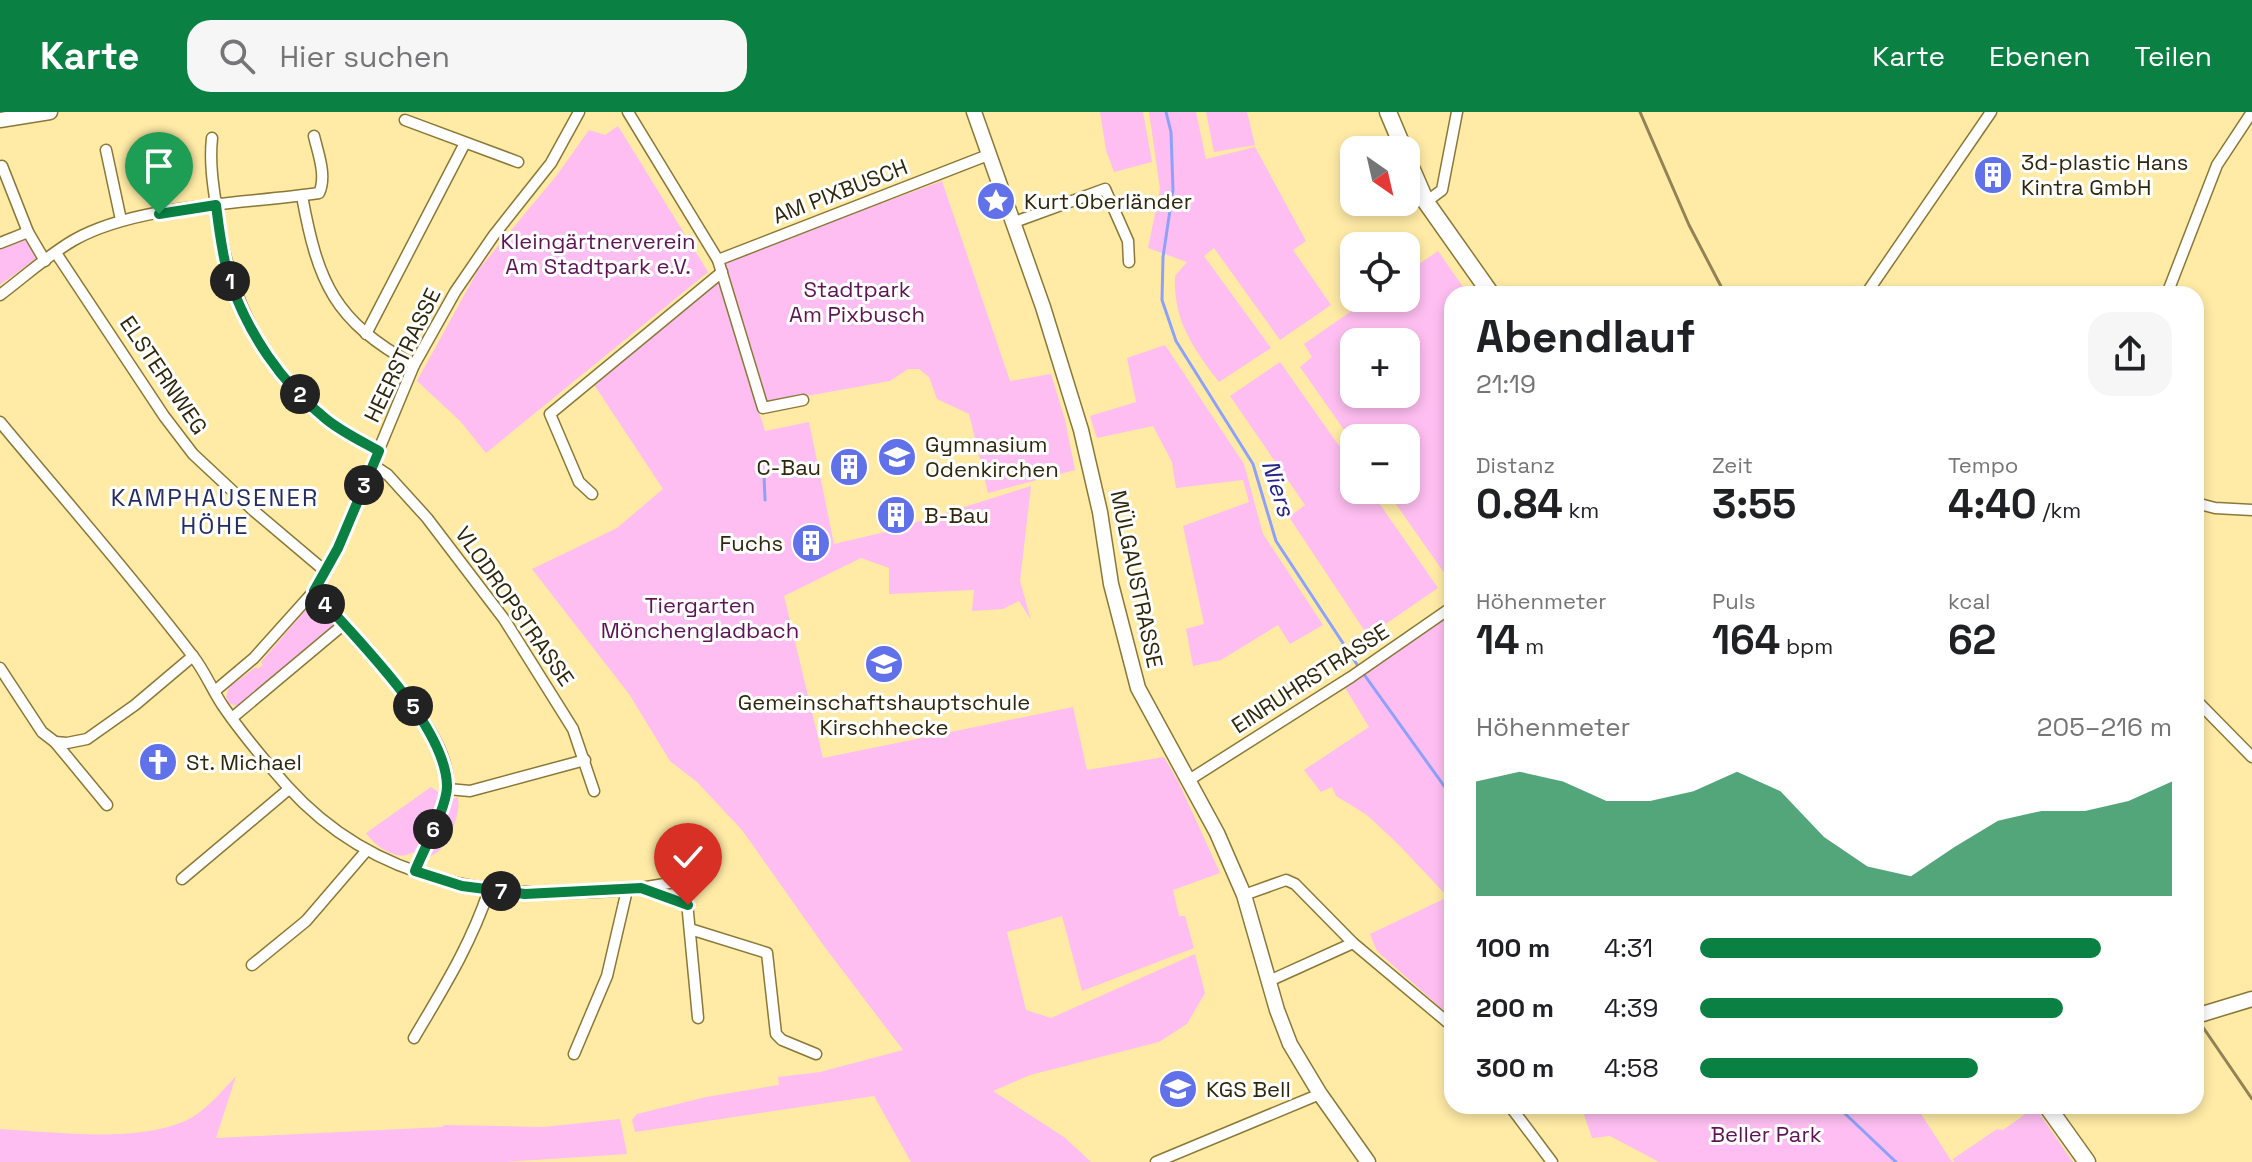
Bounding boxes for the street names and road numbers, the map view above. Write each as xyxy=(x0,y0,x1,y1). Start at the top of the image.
street label: AM PIXBUSCH xyxy=(769,152,911,230)
street label: HEERSTRASSE xyxy=(357,283,447,427)
street label: ELSTERNWEG xyxy=(114,310,214,440)
street label: MÜLGAUSTRASSE xyxy=(1105,488,1169,670)
street label: VLODROPSTRASSE xyxy=(449,521,581,691)
street label: EINRUHRSTRASSE xyxy=(1226,617,1394,739)

